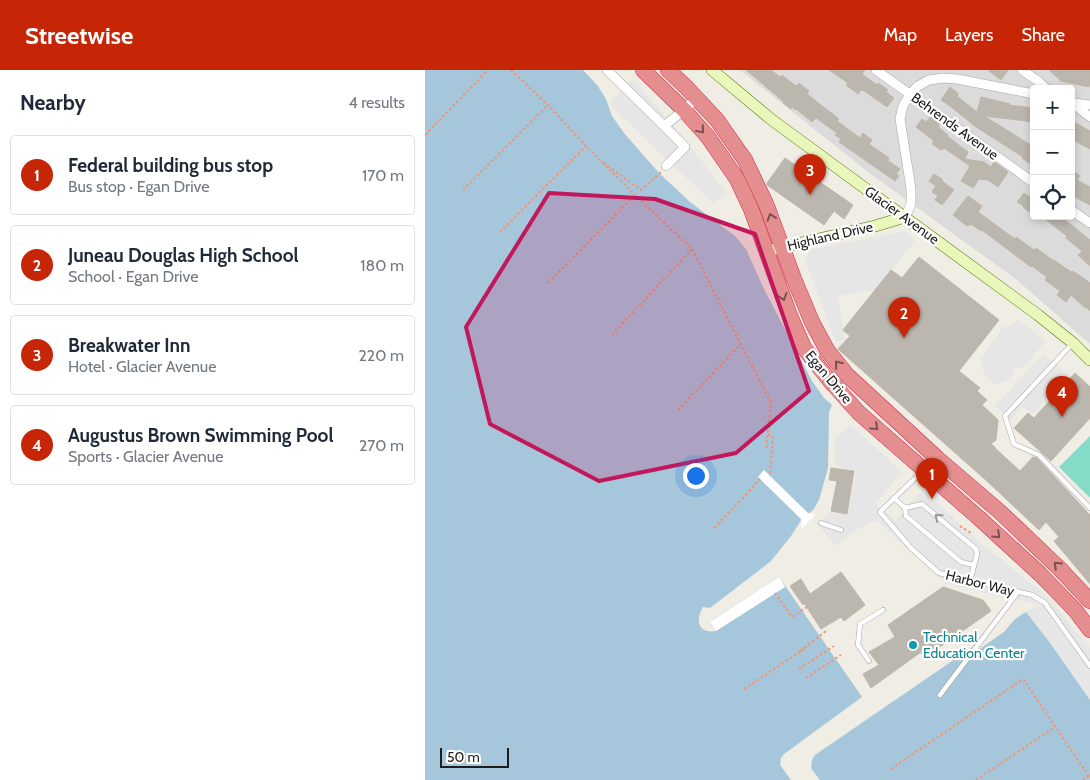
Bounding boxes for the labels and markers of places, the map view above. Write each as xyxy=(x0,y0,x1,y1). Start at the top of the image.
pin: 3 xyxy=(794,154,826,195)
pin: 2 xyxy=(888,297,920,338)
pin: 4 xyxy=(1046,376,1078,417)
pin: 1 xyxy=(916,458,948,499)
place label: Technical Education Center xyxy=(923,628,1025,662)
marker: Technical Education Center xyxy=(907,639,919,651)

